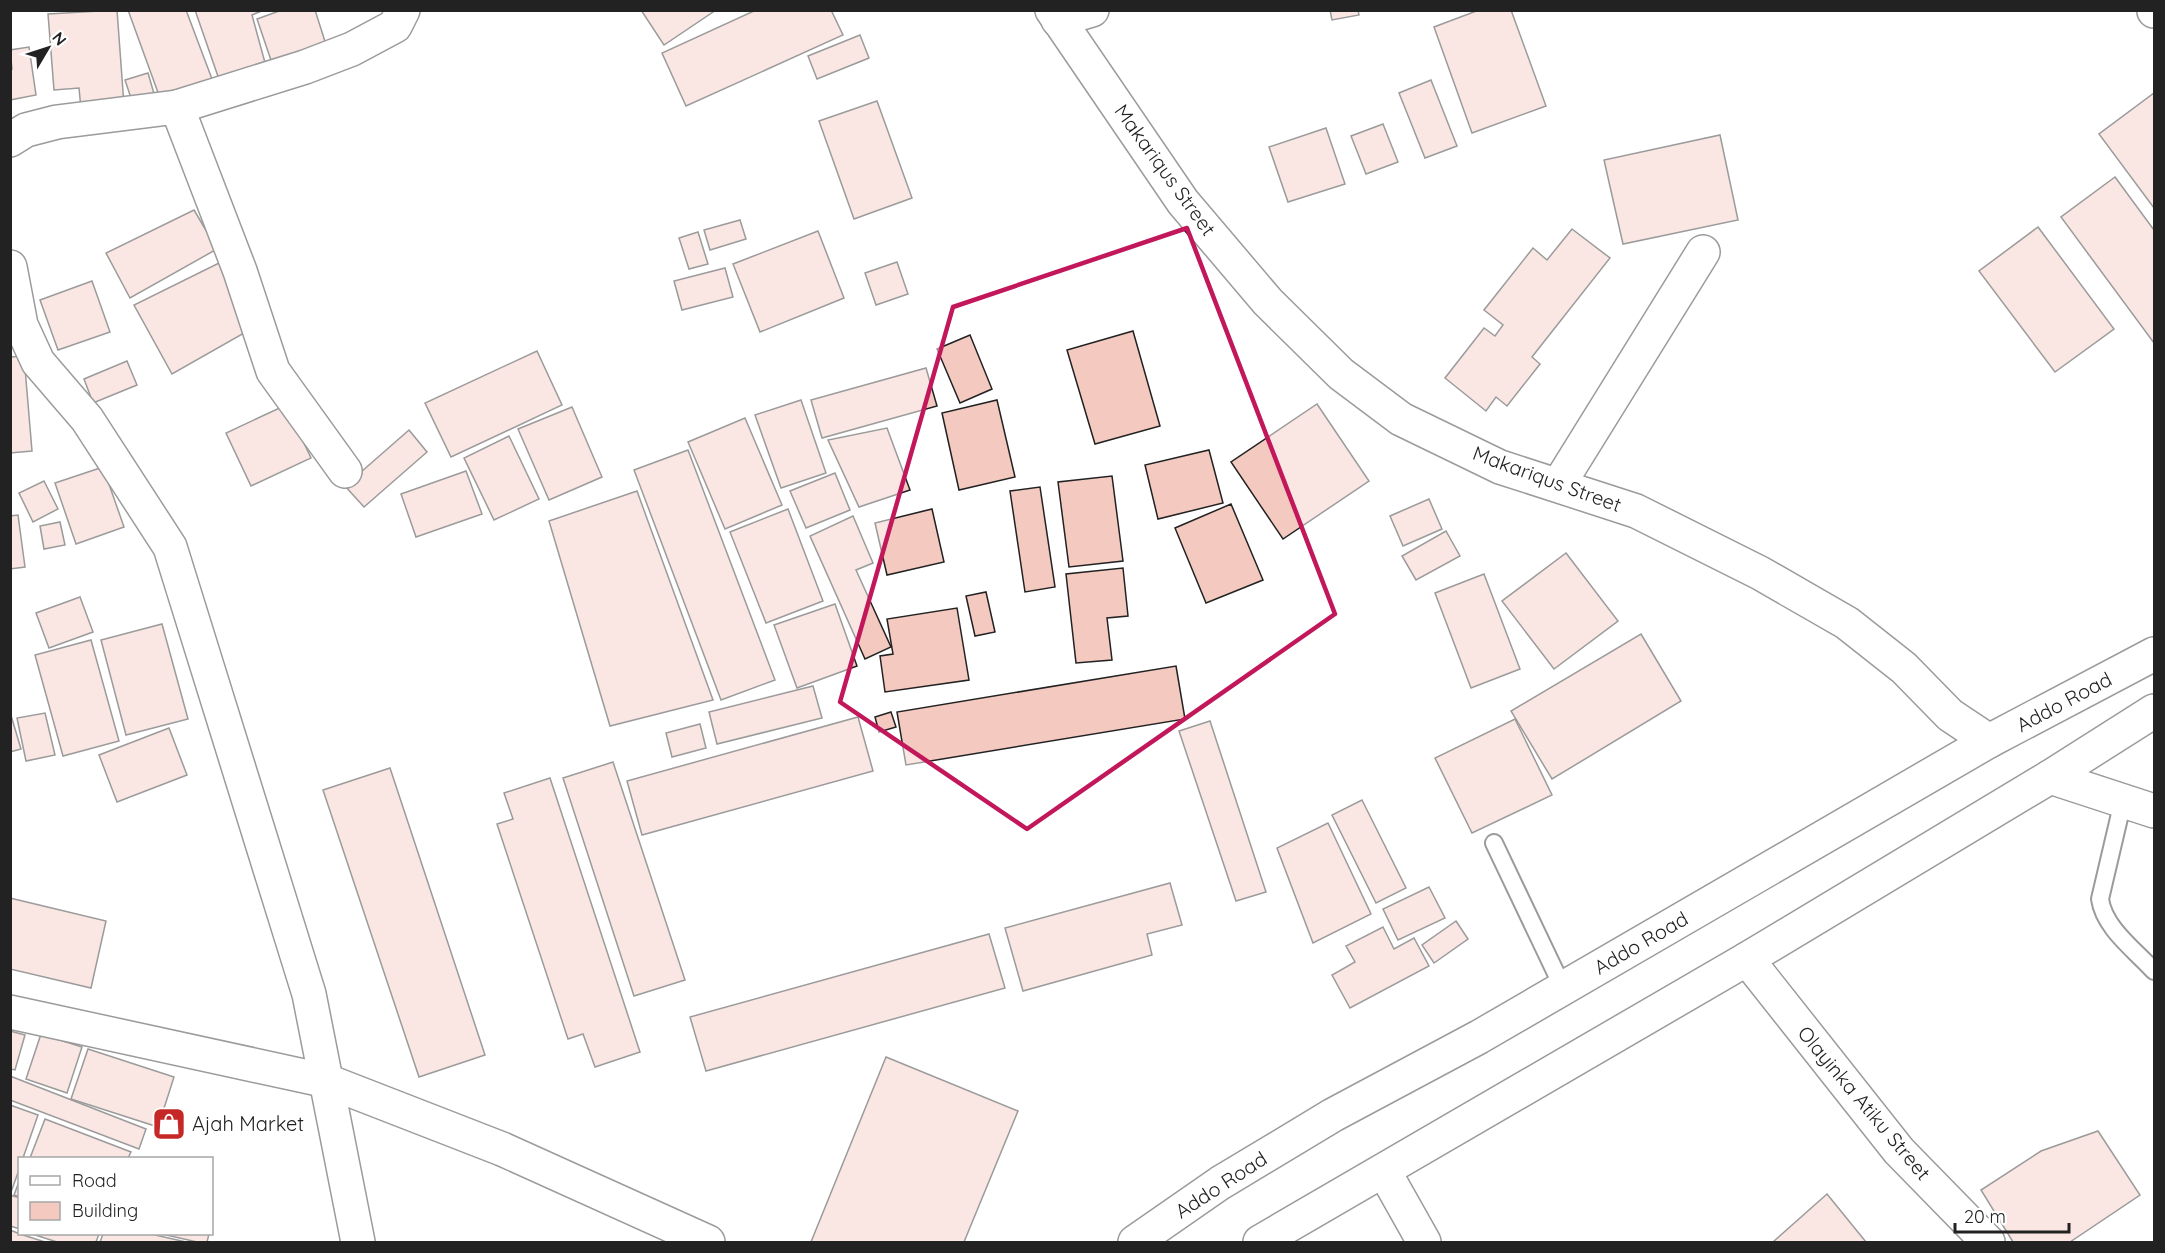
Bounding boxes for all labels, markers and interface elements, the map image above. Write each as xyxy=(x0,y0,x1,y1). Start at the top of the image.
north arrow xyxy=(18,18,78,78)
text: N xyxy=(48,28,71,49)
street label: Makariqus Street xyxy=(1109,99,1222,240)
street label: Makariqus Street xyxy=(1469,440,1625,517)
street label: Addo Road xyxy=(2012,666,2116,737)
street label: Addo Road xyxy=(1589,906,1692,979)
street label: Olayinka Atiku Street xyxy=(1793,1021,1936,1185)
shop icon: Ajah Market xyxy=(151,1106,187,1142)
place label: Ajah Market xyxy=(192,1111,304,1136)
street label: Addo Road xyxy=(1170,1146,1271,1223)
legend xyxy=(18,1157,213,1235)
text: Road xyxy=(72,1169,117,1192)
scale bar xyxy=(1955,1196,2069,1234)
text: Building xyxy=(72,1199,138,1222)
text: 20 m xyxy=(1964,1205,2006,1228)

